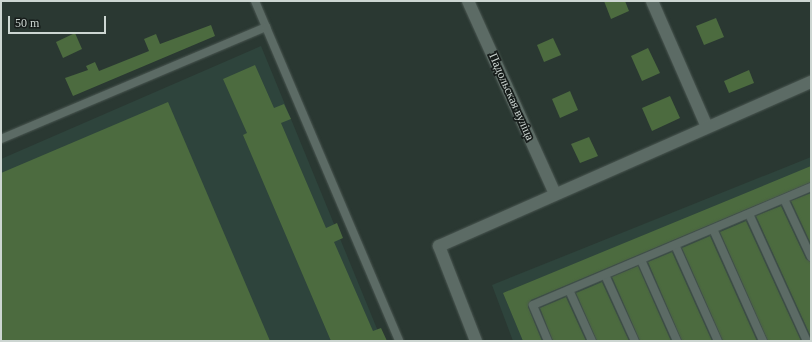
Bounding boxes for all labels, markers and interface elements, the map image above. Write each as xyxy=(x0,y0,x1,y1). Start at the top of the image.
scale bar xyxy=(10,8,108,34)
text: 50 m xyxy=(15,16,39,30)
street label: Падольская вуліца xyxy=(485,51,537,143)

